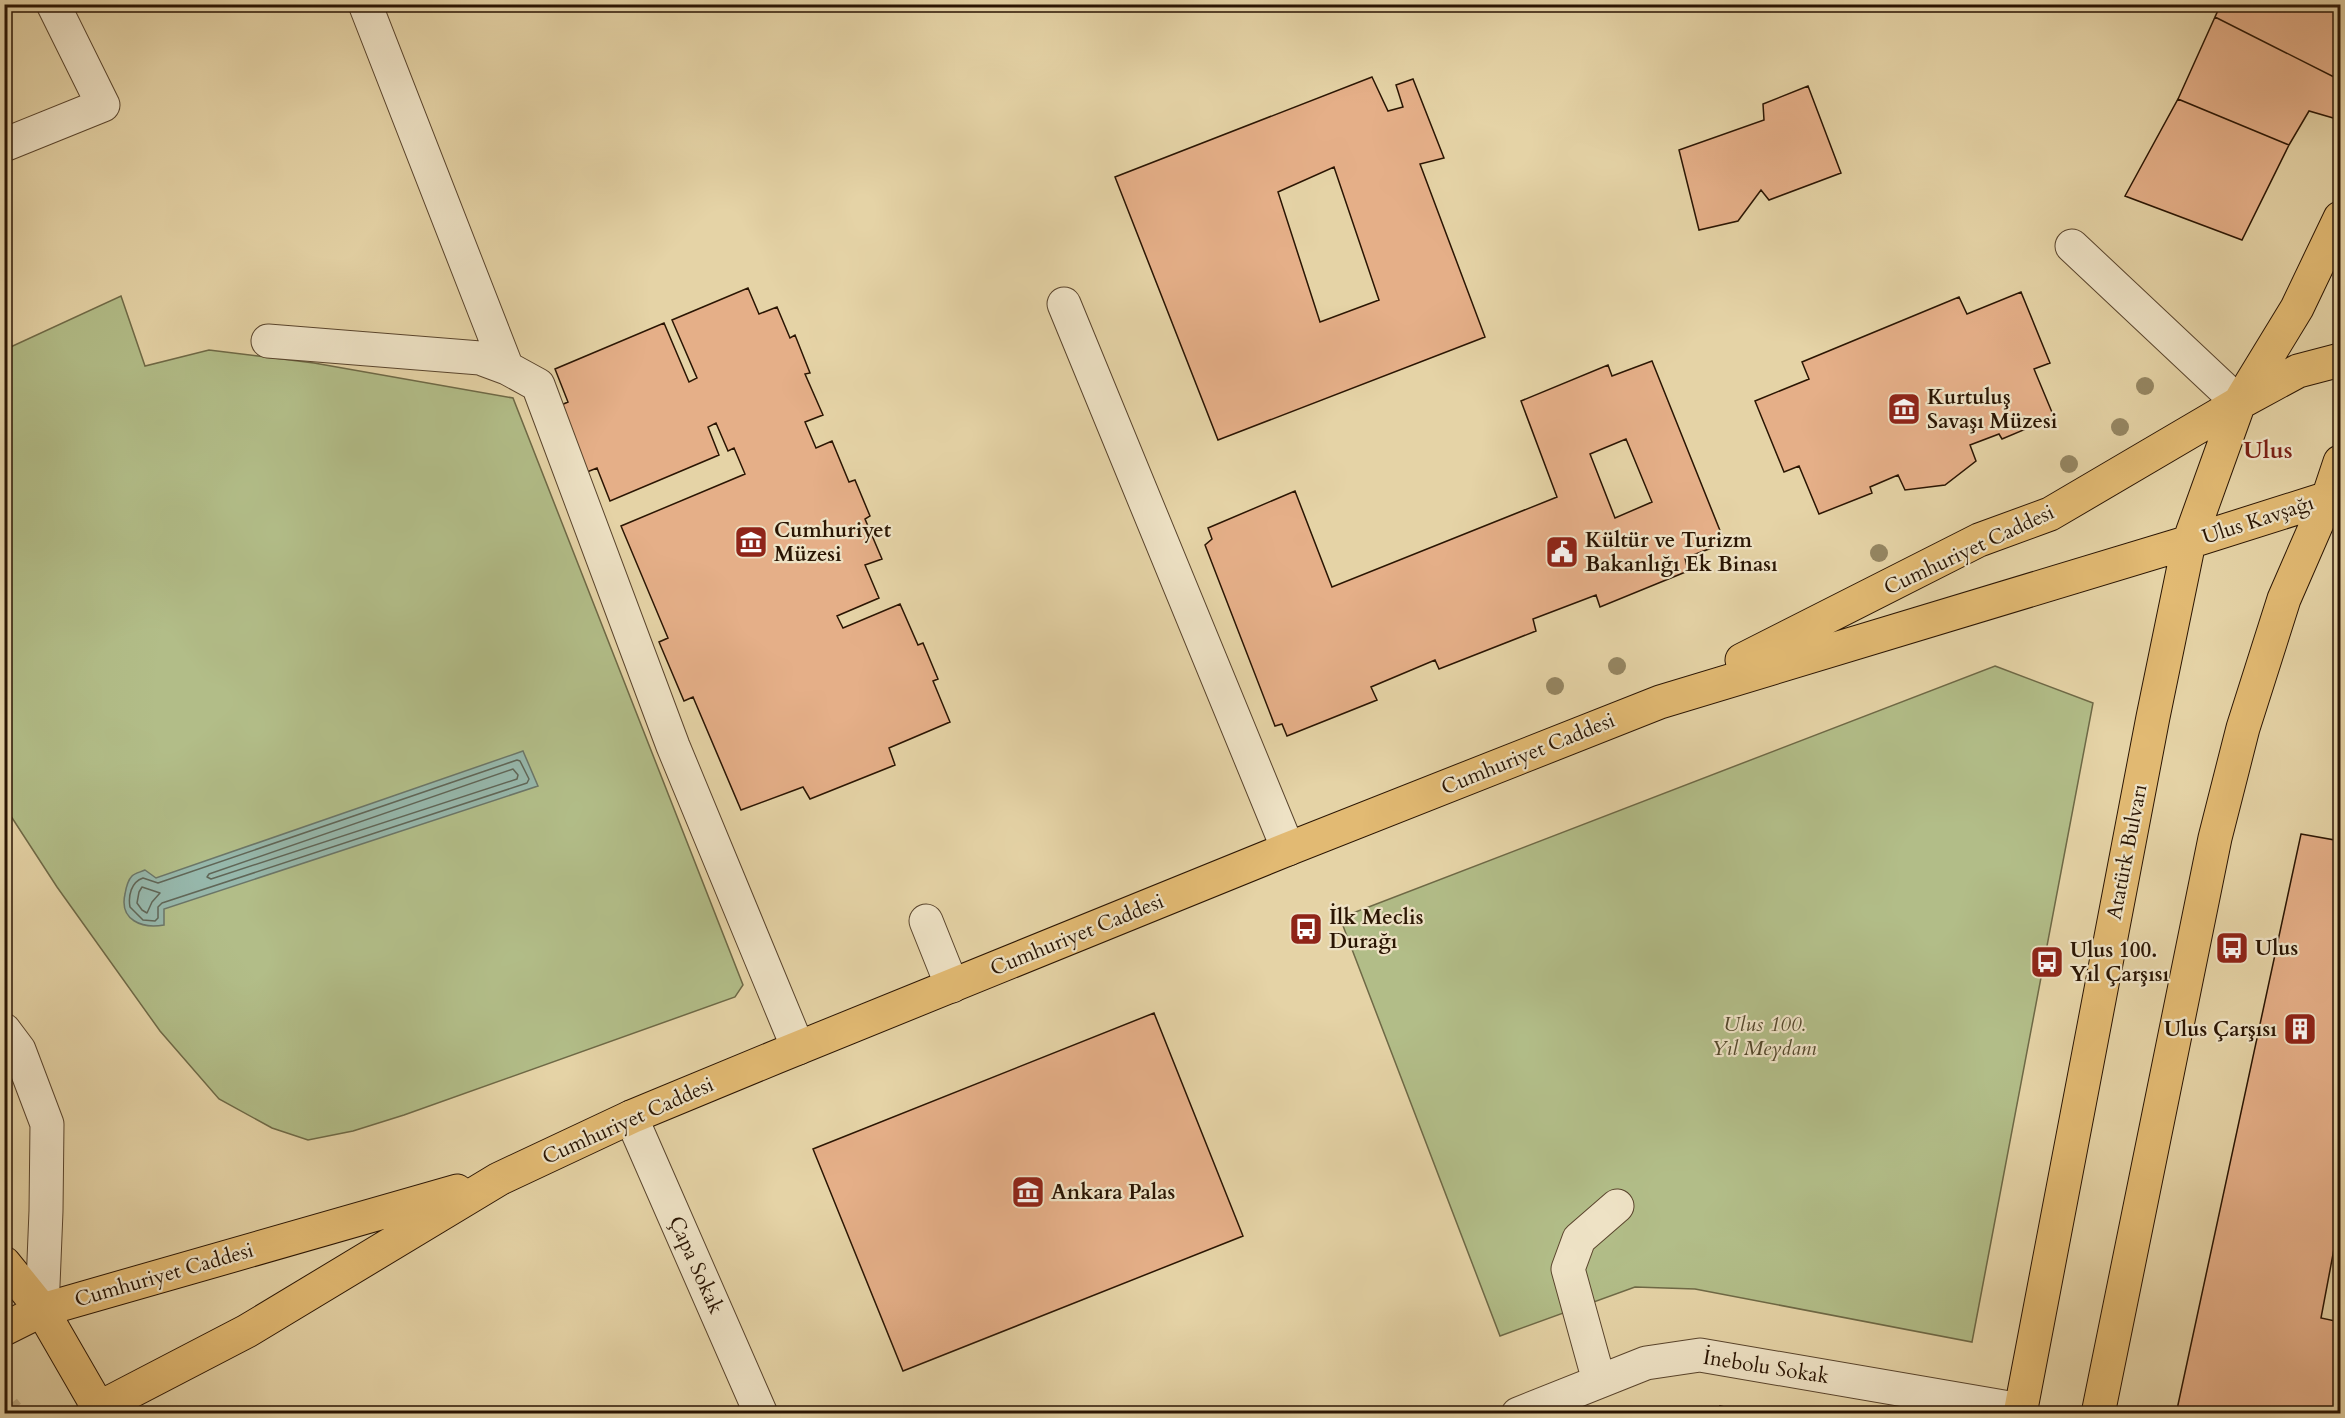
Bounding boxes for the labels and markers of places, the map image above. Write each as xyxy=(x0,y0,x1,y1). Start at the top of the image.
place label: Kurtuluş Savaşı Müzesi xyxy=(1927,383,2058,436)
museum icon: Kurtuluş Savaşı Müzesi xyxy=(1886,391,1922,427)
place label: Cumhuriyet Müzesi xyxy=(774,516,892,569)
museum icon: Cumhuriyet Müzesi xyxy=(733,524,769,560)
place label: Kültür ve Turizm Bakanlığı Ek Binası xyxy=(1585,526,1778,579)
public building icon: Kültür ve Turizm Bakanlığı Ek Binası xyxy=(1544,534,1580,570)
place label: İlk Meclis Durağı xyxy=(1329,903,1423,956)
bus stop icon: İlk Meclis Durağı xyxy=(1288,911,1324,947)
bus stop icon: Ulus xyxy=(2214,930,2250,966)
place label: Ulus xyxy=(2255,934,2298,963)
place label: Ulus 100. Yıl Çarşısı xyxy=(2070,936,2170,989)
bus stop icon: Ulus 100. Yıl Çarşısı xyxy=(2029,944,2065,980)
building icon: Ulus Çarşısı xyxy=(2282,1011,2318,1047)
place label: Ulus Çarşısı xyxy=(2164,1015,2277,1044)
museum icon: Ankara Palas xyxy=(1010,1174,1046,1210)
place label: Ankara Palas xyxy=(1051,1178,1175,1207)

